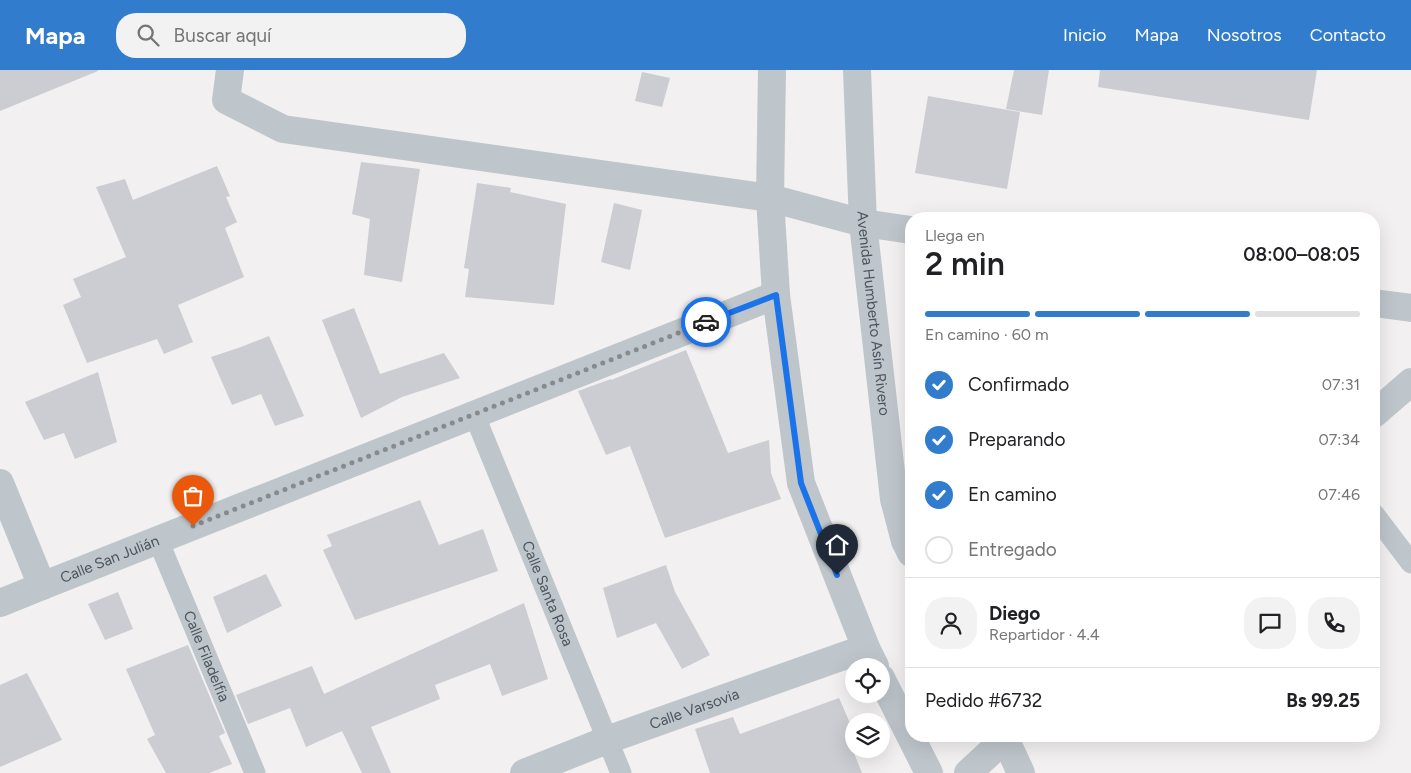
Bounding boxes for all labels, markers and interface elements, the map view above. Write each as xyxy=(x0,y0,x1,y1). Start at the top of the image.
search box xyxy=(116,13,466,58)
text: Mapa xyxy=(25,21,86,50)
icon: search xyxy=(134,21,162,49)
text: Buscar aquí xyxy=(174,24,271,47)
text: Inicio xyxy=(1063,24,1107,46)
text: Mapa xyxy=(1135,24,1179,46)
text: Nosotros xyxy=(1207,24,1282,46)
text: Contacto xyxy=(1310,24,1386,46)
street label: Avenida Humberto Asín Rivero xyxy=(854,211,894,417)
text: Llega en xyxy=(925,226,985,245)
text: 08:00–08:05 xyxy=(1243,243,1360,266)
text: 2 min xyxy=(925,245,1005,283)
courier xyxy=(681,297,731,347)
icon: car xyxy=(692,308,720,336)
text: En camino · 60 m xyxy=(925,325,1049,344)
icon: check xyxy=(925,371,953,399)
text: Confirmado xyxy=(968,373,1069,396)
text: 07:31 xyxy=(1322,375,1360,394)
icon: check xyxy=(925,426,953,454)
text: Preparando xyxy=(968,428,1066,451)
text: 07:34 xyxy=(1318,430,1360,449)
pin xyxy=(172,475,214,526)
icon: check xyxy=(925,481,953,509)
icon: bag xyxy=(179,482,207,510)
text: En camino xyxy=(968,483,1057,506)
text: 07:46 xyxy=(1318,485,1360,504)
pin xyxy=(816,524,858,575)
icon: home xyxy=(823,531,851,559)
street label: Calle San Julián xyxy=(57,532,162,587)
street label: Calle Santa Rosa xyxy=(518,538,577,649)
text: Entregado xyxy=(968,538,1057,561)
button: person xyxy=(925,597,977,649)
button: chat xyxy=(1244,597,1296,649)
button: phone xyxy=(1308,597,1360,649)
text: Diego xyxy=(989,602,1040,625)
street label: Calle Filadelfia xyxy=(180,608,233,704)
text: Repartidor · 4.4 xyxy=(989,625,1100,644)
map controls xyxy=(845,658,890,758)
button: locate xyxy=(845,658,890,703)
street label: Calle Varsovia xyxy=(647,685,742,733)
text: Pedido #6732 xyxy=(925,689,1042,712)
text: Bs 99.25 xyxy=(1286,689,1360,712)
button: layers xyxy=(845,713,890,758)

